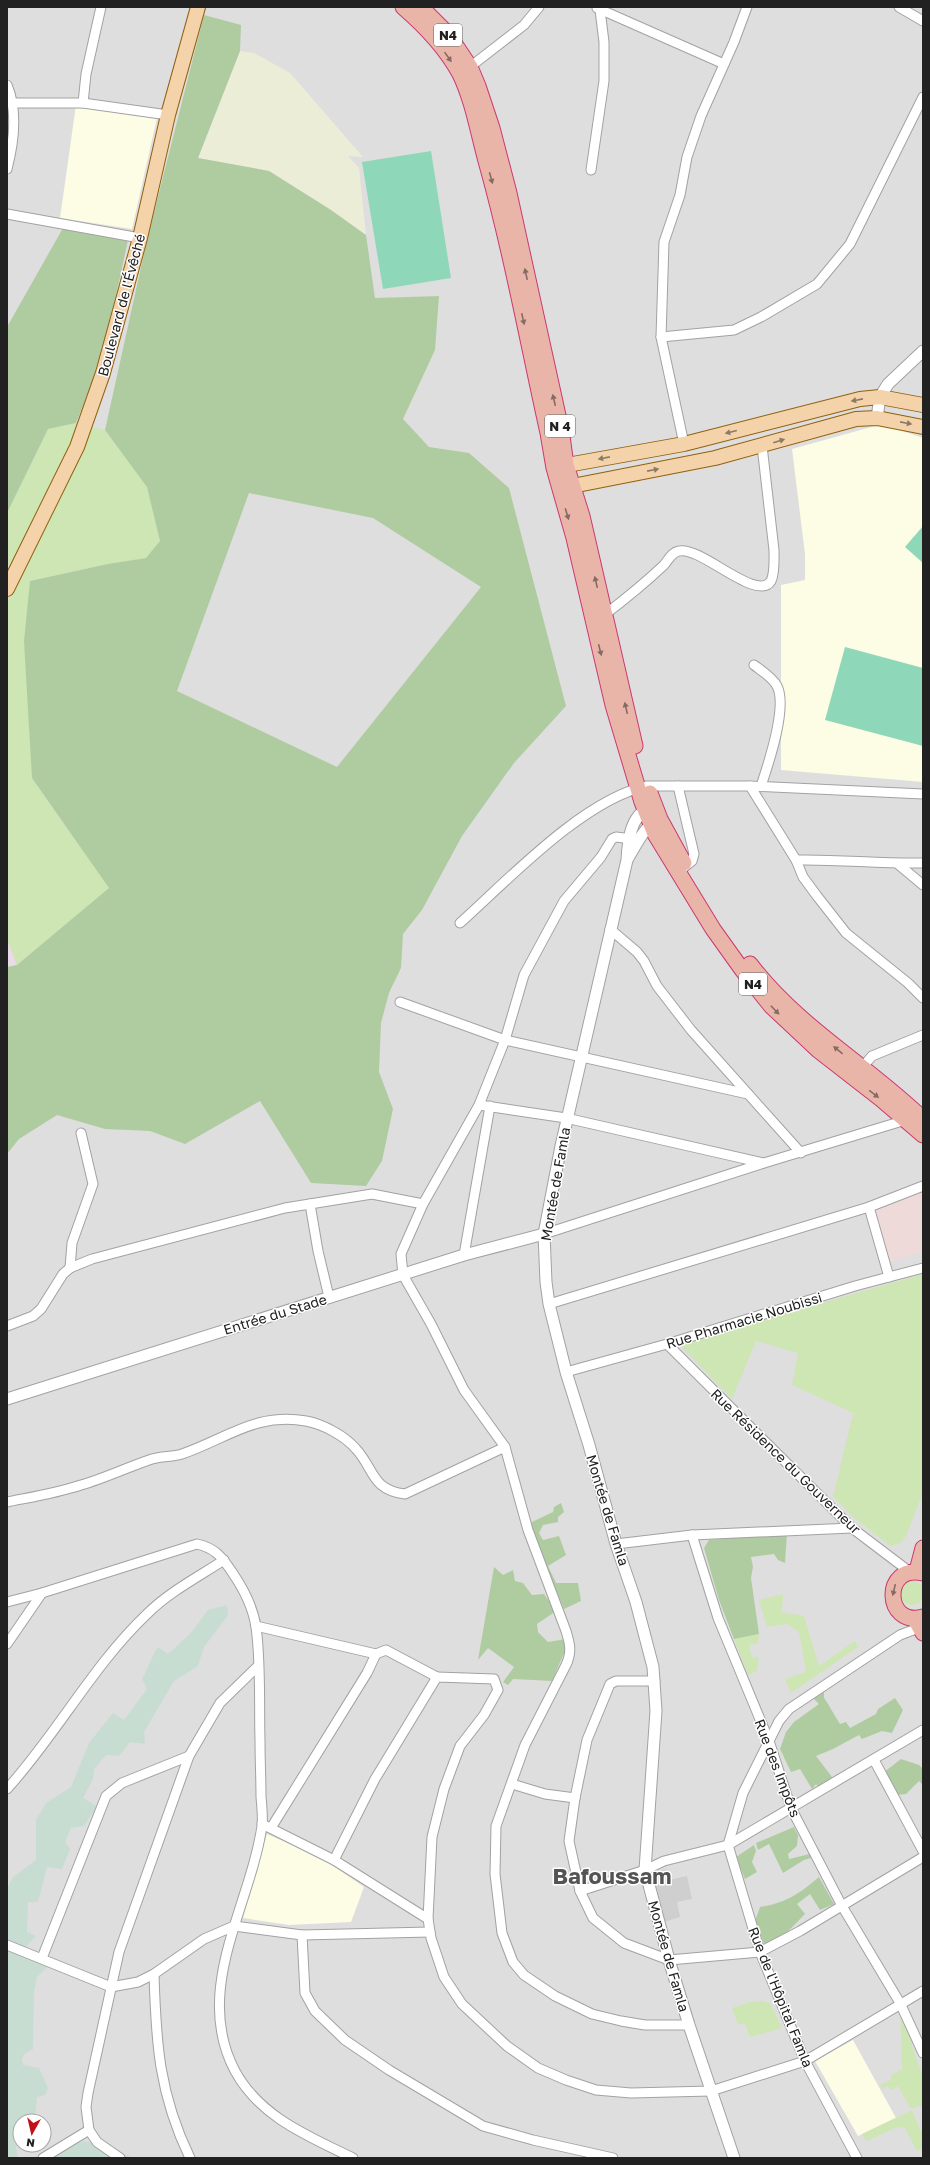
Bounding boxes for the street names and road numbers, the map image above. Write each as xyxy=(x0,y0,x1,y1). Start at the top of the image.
road number: N4 xyxy=(434,24,462,46)
street label: Boulevard de l'Évêché xyxy=(94,232,148,378)
road number: N 4 xyxy=(545,415,575,437)
road number: N4 xyxy=(739,973,767,995)
street label: Montée de Famla xyxy=(537,1126,573,1242)
street label: Rue Pharmacie Noubissi xyxy=(664,1288,824,1352)
street label: Entrée du Stade xyxy=(221,1290,329,1338)
street label: Rue Résidence du Gouverneur xyxy=(708,1385,865,1538)
street label: Montée de Famla xyxy=(583,1452,633,1568)
street label: Rue des Impôts xyxy=(751,1717,805,1819)
street label: Montée de Famla xyxy=(645,1898,693,2014)
street label: Rue de l'Hôpital Famla xyxy=(745,1924,817,2070)

